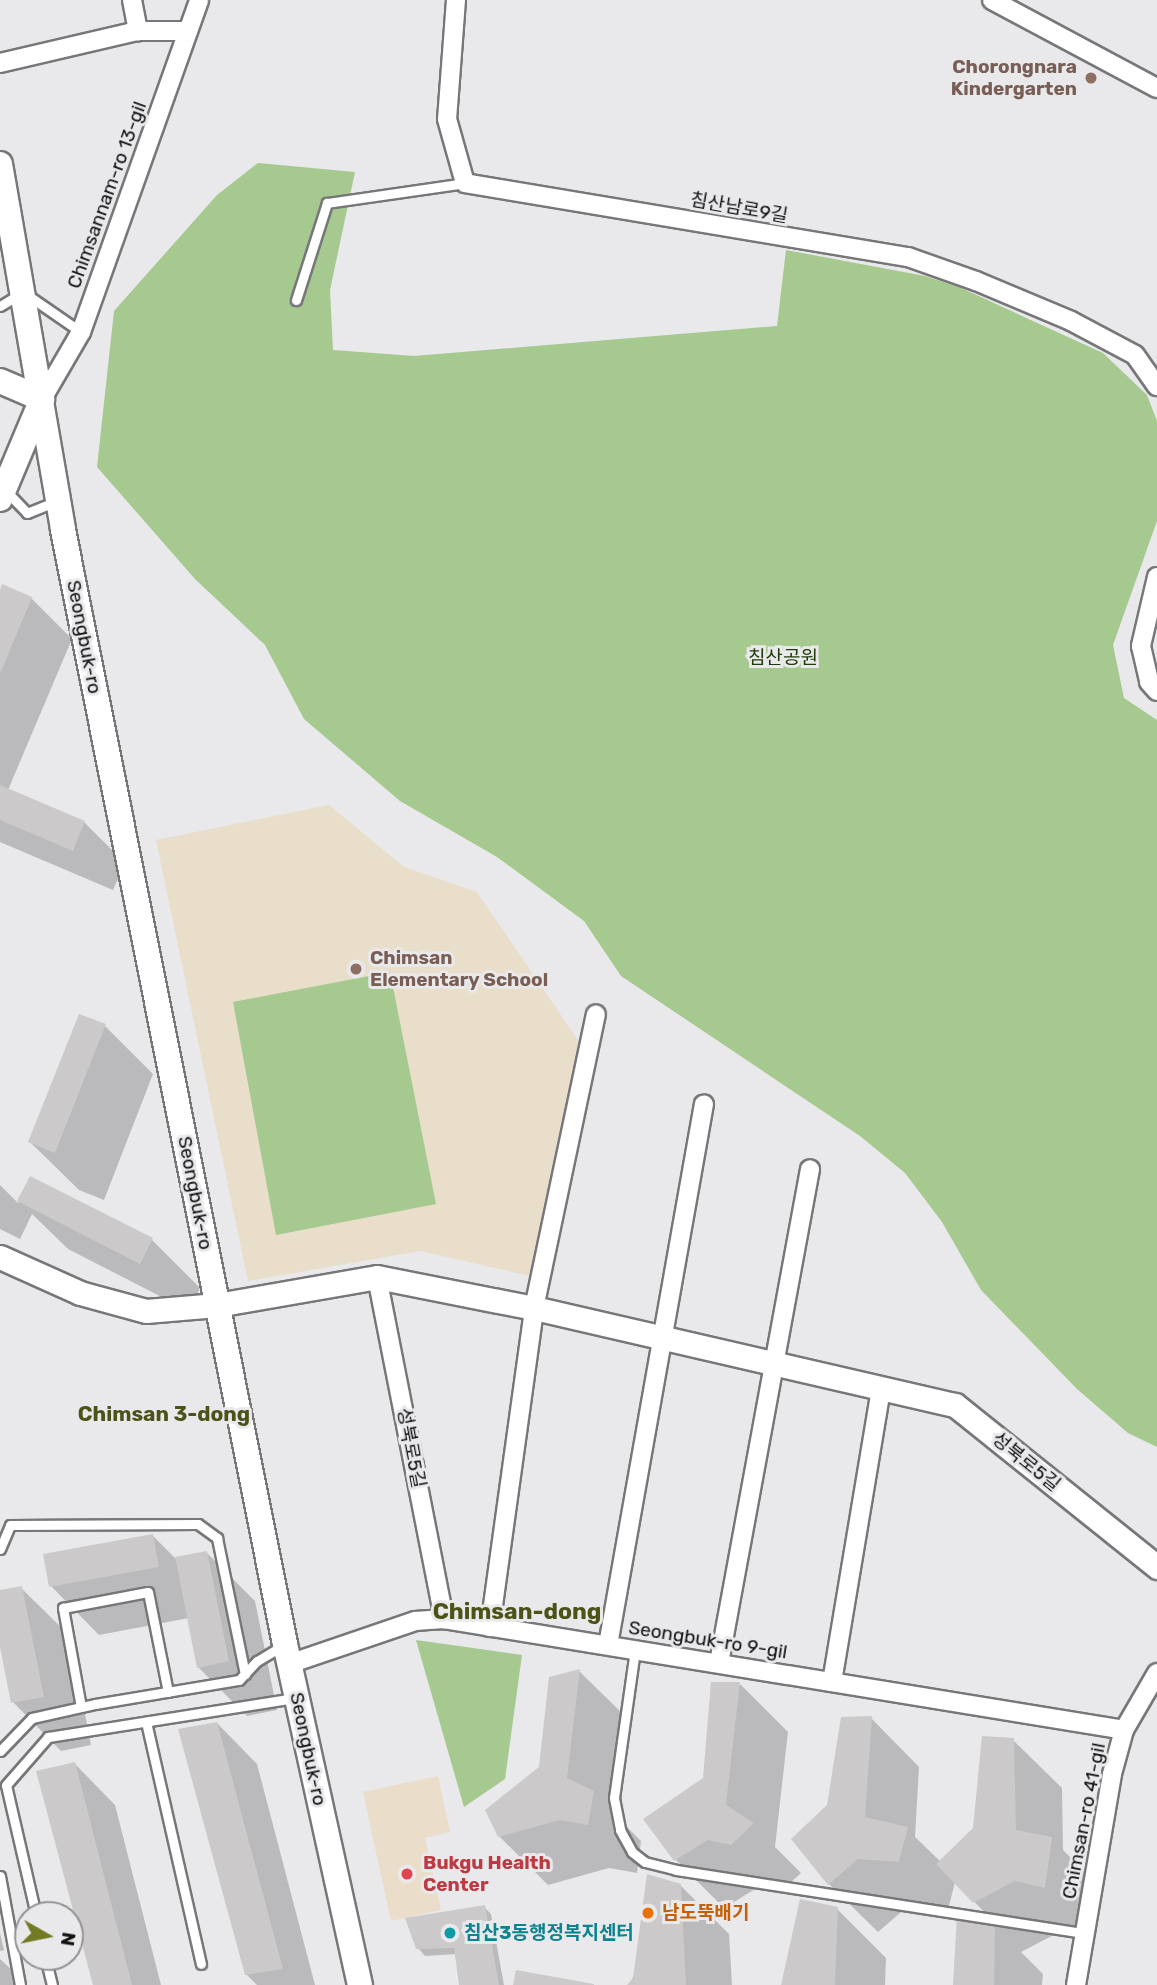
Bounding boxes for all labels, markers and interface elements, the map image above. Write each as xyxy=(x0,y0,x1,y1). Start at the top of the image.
place label: Chorongnara Kindergarten xyxy=(951,56,1077,100)
marker: Chorongnara Kindergarten xyxy=(1083,70,1099,86)
street label: Chimsannam-ro 13-gil xyxy=(63,98,151,292)
street label: 침산남로9길 xyxy=(688,188,790,228)
street label: Seongbuk-ro xyxy=(62,578,106,696)
park label: 침산공원 xyxy=(748,647,818,669)
place label: Chimsan Elementary School xyxy=(370,947,549,991)
marker: Chimsan Elementary School xyxy=(348,961,364,977)
street label: Seongbuk-ro xyxy=(173,1134,217,1252)
district label: Chimsan 3-dong xyxy=(78,1401,250,1427)
street label: 성북로5길 xyxy=(392,1406,430,1490)
street label: 성북로5길 xyxy=(987,1428,1065,1496)
district label: Chimsan-dong xyxy=(433,1597,601,1625)
street label: Seongbuk-ro 9-gil xyxy=(627,1616,789,1664)
street label: Seongbuk-ro xyxy=(285,1690,331,1808)
street label: Chimsan-ro 41-gil xyxy=(1058,1741,1110,1901)
place label: Bukgu Health Center xyxy=(423,1852,551,1896)
marker: Bukgu Health Center xyxy=(397,1864,417,1884)
north arrow xyxy=(14,1901,84,1971)
place label: 남도뚝배기 xyxy=(662,1902,749,1924)
marker: 남도뚝배기 xyxy=(640,1905,656,1921)
place label: 침산3동행정복지센터 xyxy=(464,1922,634,1944)
marker: 침산3동행정복지센터 xyxy=(442,1925,458,1941)
text: N xyxy=(56,1930,81,1948)

